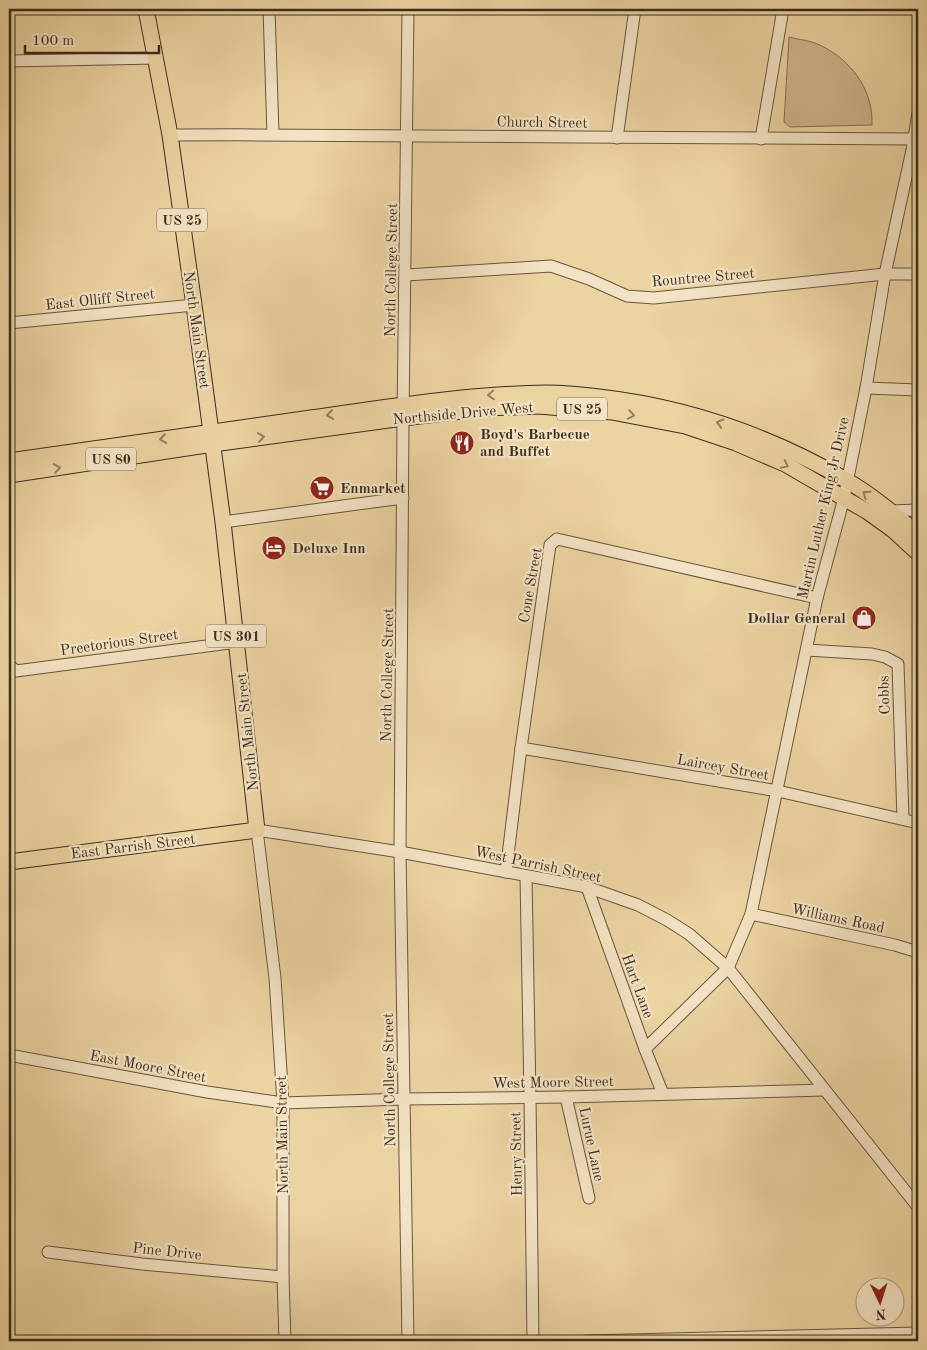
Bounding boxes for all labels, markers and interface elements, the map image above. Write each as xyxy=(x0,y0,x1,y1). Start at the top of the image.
scale bar xyxy=(25,22,159,54)
text: 100 m xyxy=(32,34,74,49)
street label: Church Street xyxy=(496,115,588,132)
street label: North College Street xyxy=(384,203,401,337)
road number: US 25 xyxy=(157,208,207,232)
street label: Rountree Street xyxy=(651,267,755,290)
street label: North Main Street xyxy=(180,270,211,390)
street label: East Olliff Street xyxy=(45,287,156,314)
one-way arrow xyxy=(487,389,495,400)
road number: US 25 xyxy=(557,398,607,420)
street label: Northside Drive West xyxy=(392,401,534,428)
one-way arrow xyxy=(325,409,333,420)
one-way arrow xyxy=(627,410,635,420)
street label: Martin Luther King Jr Drive xyxy=(796,416,853,601)
one-way arrow xyxy=(717,419,725,429)
place label: Boyd's Barbecue and Buffet xyxy=(480,428,590,460)
restaurant icon: Boyd's Barbecue and Buffet xyxy=(449,430,475,456)
one-way arrow xyxy=(257,432,265,443)
one-way arrow xyxy=(158,433,167,443)
road number: US 80 xyxy=(86,448,136,470)
one-way arrow xyxy=(780,458,789,469)
one-way arrow xyxy=(53,463,61,473)
supermarket icon: Enmarket xyxy=(309,475,335,501)
place label: Enmarket xyxy=(340,482,406,497)
one-way arrow xyxy=(862,491,872,500)
hotel icon: Deluxe Inn xyxy=(261,535,287,561)
place label: Deluxe Inn xyxy=(292,542,366,557)
street label: Cone Street xyxy=(517,546,546,624)
shop icon: Dollar General xyxy=(851,605,877,631)
street label: North College Street xyxy=(380,608,397,742)
place label: Dollar General xyxy=(747,612,846,627)
road number: US 301 xyxy=(206,624,266,648)
street label: Preetorious Street xyxy=(59,628,179,659)
street label: North Main Street xyxy=(235,672,262,792)
street label: Cobbs xyxy=(877,675,894,715)
street label: Laircey Street xyxy=(676,753,770,784)
street label: East Parrish Street xyxy=(70,832,196,863)
street label: West Parrish Street xyxy=(473,845,603,886)
street label: Williams Road xyxy=(790,902,886,937)
street label: Hart Lane xyxy=(618,952,655,1021)
street label: North College Street xyxy=(382,1013,399,1147)
street label: East Moore Street xyxy=(88,1049,207,1086)
street label: North Main Street xyxy=(275,1075,292,1195)
street label: West Moore Street xyxy=(492,1075,614,1092)
street label: Lurue Lane xyxy=(575,1106,606,1183)
street label: Henry Street xyxy=(509,1111,526,1197)
street label: Pine Drive xyxy=(132,1241,202,1264)
north arrow xyxy=(854,1278,904,1328)
text: N xyxy=(875,1307,887,1321)

